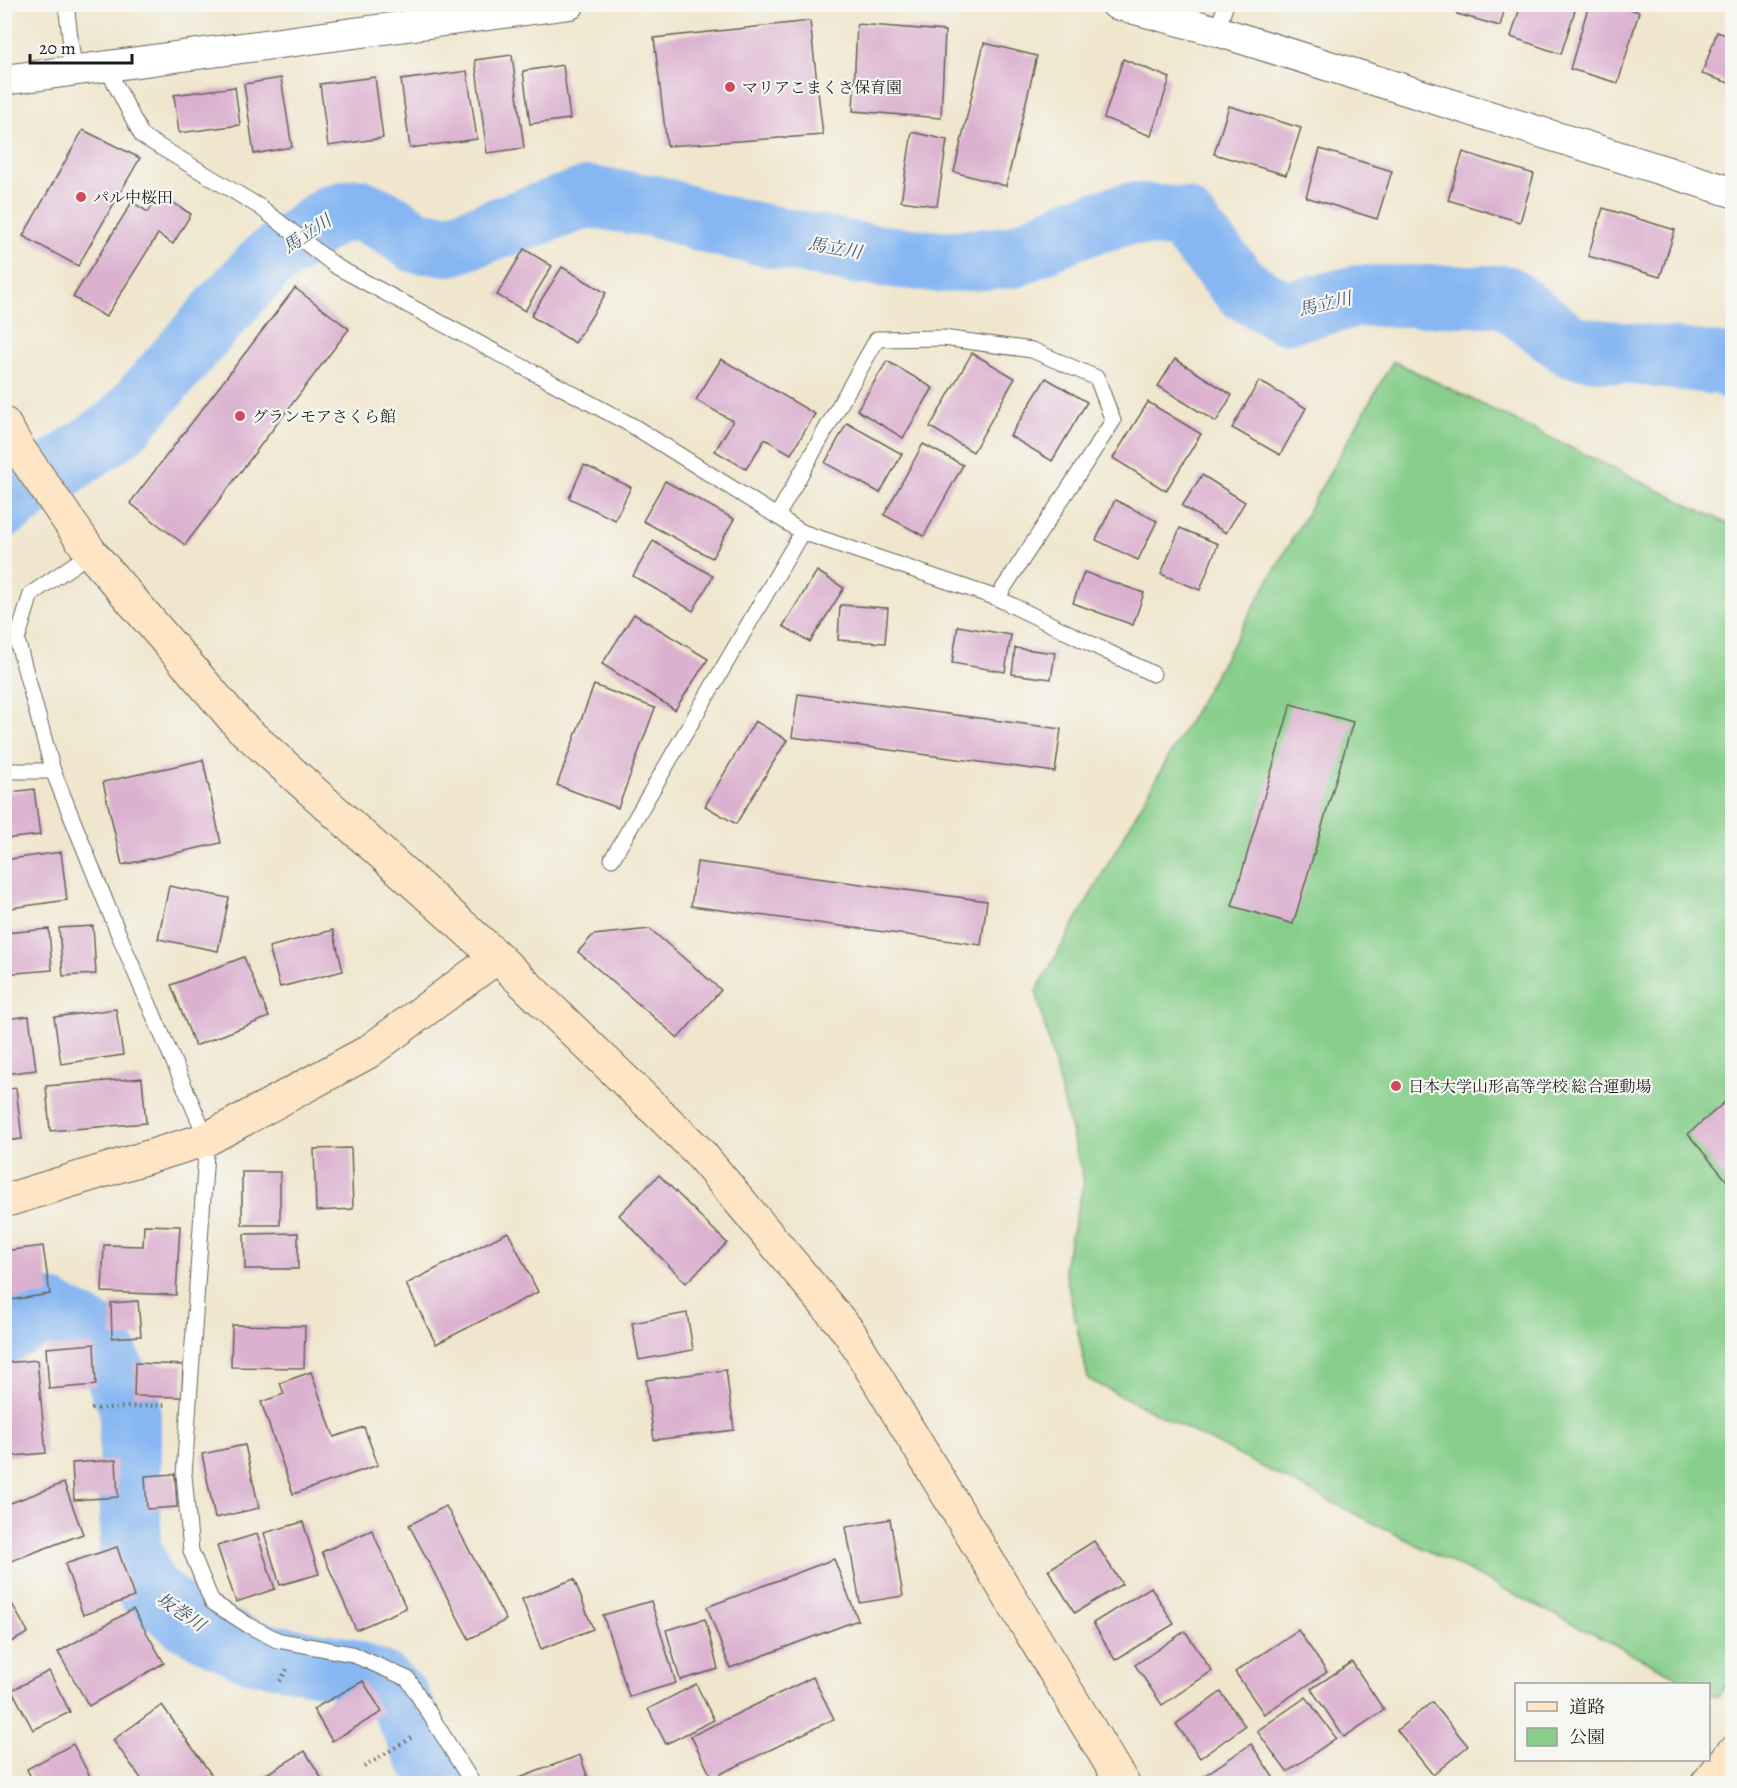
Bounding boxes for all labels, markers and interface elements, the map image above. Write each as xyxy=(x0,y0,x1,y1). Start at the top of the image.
scale bar xyxy=(30,27,132,65)
text: 20 m xyxy=(39,36,76,60)
place label: マリアこまくさ保育園 xyxy=(742,77,902,99)
marker: マリアこまくさ保育園 xyxy=(723,80,737,94)
place label: パル中桜田 xyxy=(93,187,173,209)
marker: パル中桜田 xyxy=(74,190,88,204)
water label: 馬立川 xyxy=(278,208,338,259)
water label: 馬立川 xyxy=(806,231,866,265)
water label: 馬立川 xyxy=(1296,286,1356,322)
place label: グランモアさくら館 xyxy=(252,406,396,428)
marker: グランモアさくら館 xyxy=(233,409,247,423)
place label: 日本大学山形高等学校 総合運動場 xyxy=(1408,1076,1651,1098)
marker: 日本大学山形高等学校 総合運動場 xyxy=(1389,1079,1403,1093)
water label: 坂巻川 xyxy=(152,1587,212,1638)
legend xyxy=(1515,1683,1710,1761)
text: 道路 xyxy=(1569,1695,1605,1719)
text: 公園 xyxy=(1569,1725,1605,1749)

